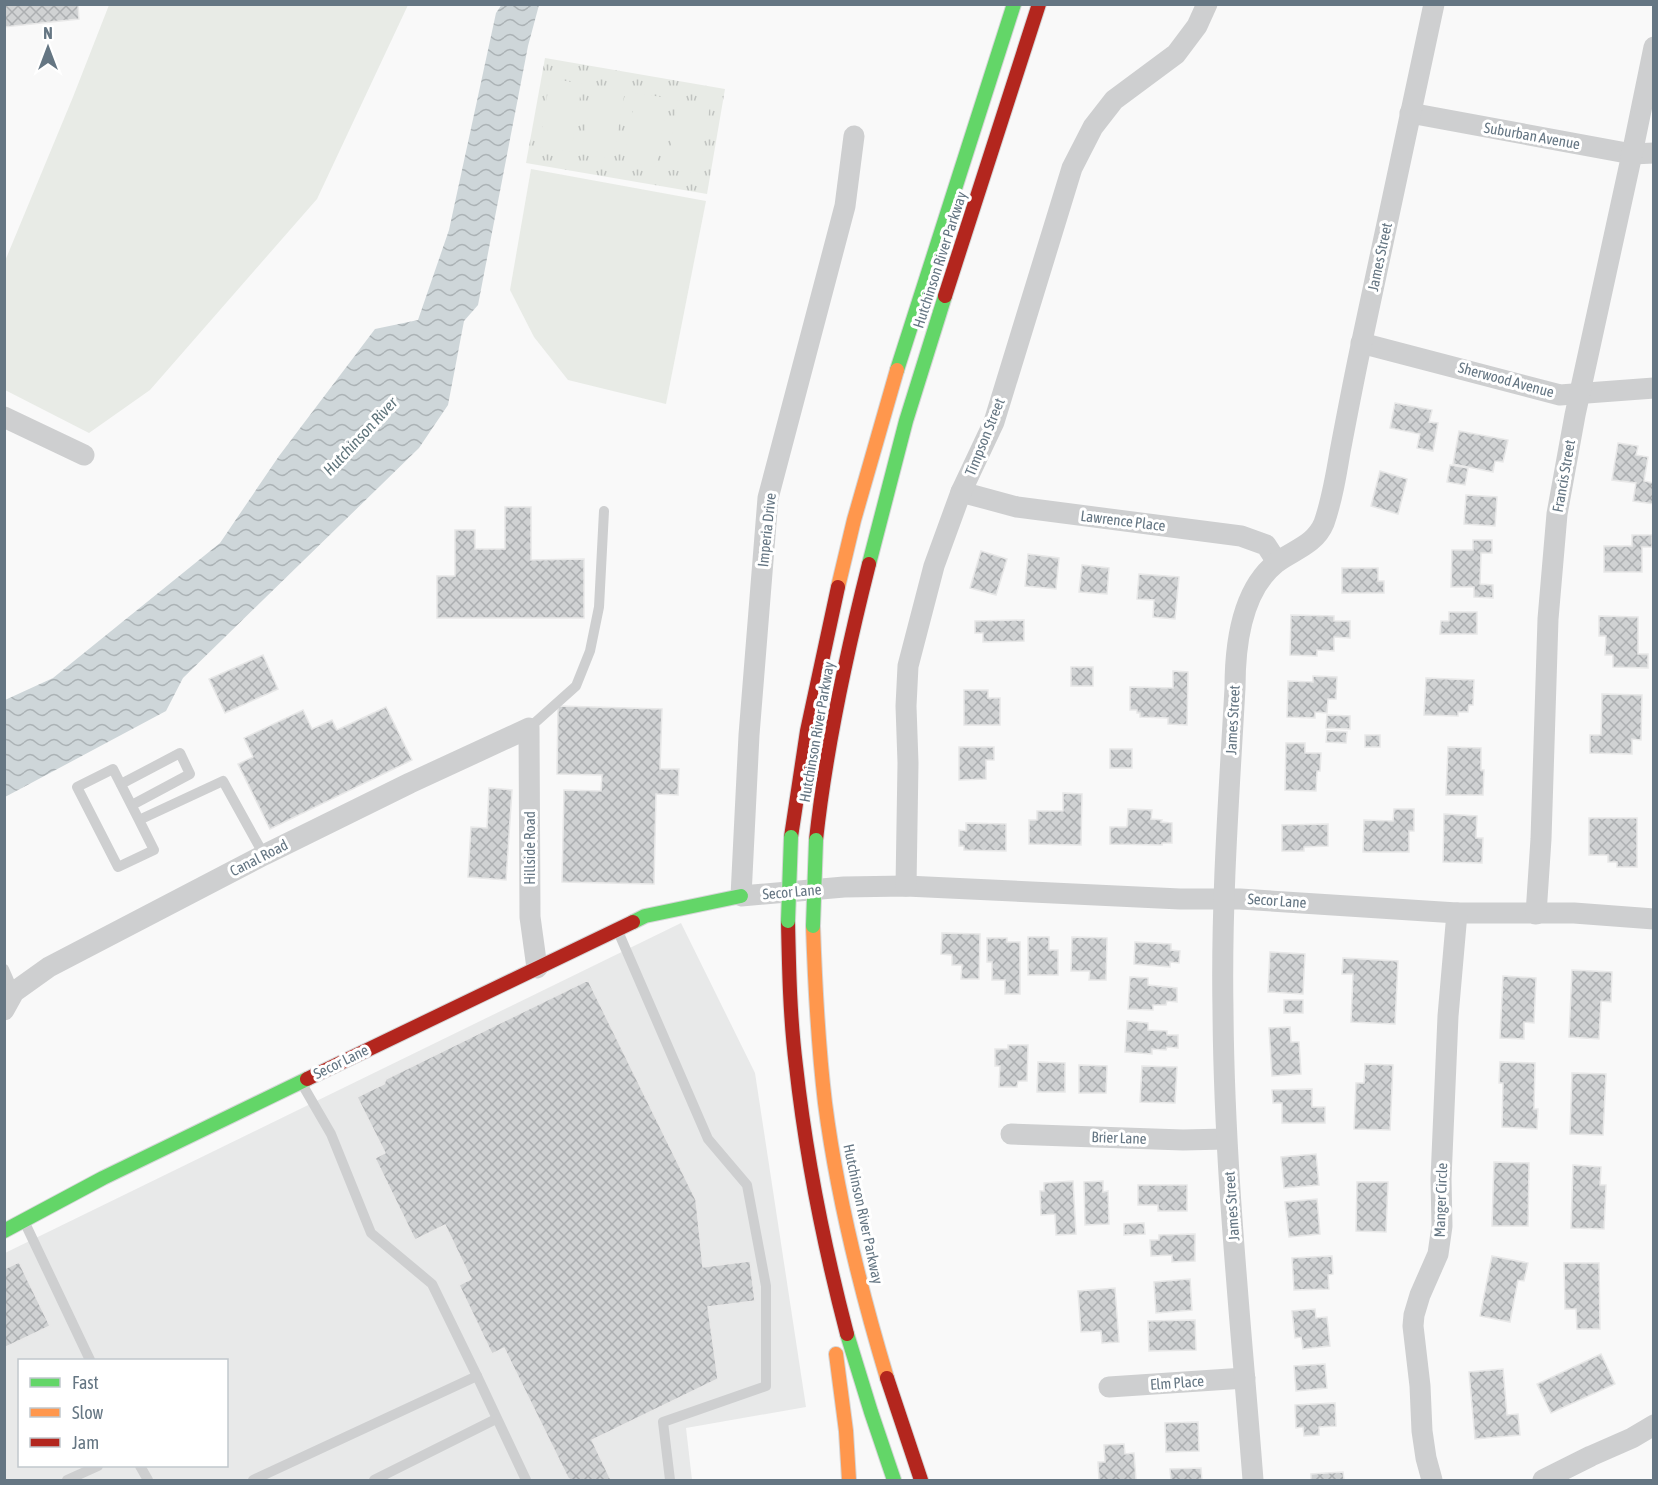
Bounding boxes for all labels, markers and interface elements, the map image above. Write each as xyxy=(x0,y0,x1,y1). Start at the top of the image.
north arrow xyxy=(18,18,78,78)
text: N xyxy=(43,24,53,42)
street label: Suburban Avenue xyxy=(1483,119,1582,152)
street label: Hutchinson River Parkway xyxy=(909,189,970,330)
street label: James Street xyxy=(1364,221,1395,293)
street label: Sherwood Avenue xyxy=(1456,359,1556,401)
water label: Hutchinson River xyxy=(319,392,401,479)
street label: Timpson Street xyxy=(961,396,1008,478)
street label: Francis Street xyxy=(1549,438,1578,514)
street label: Imperia Drive xyxy=(754,492,779,568)
street label: Lawrence Place xyxy=(1080,507,1167,534)
street label: Hutchinson River Parkway xyxy=(796,660,837,804)
street label: James Street xyxy=(1222,685,1243,755)
street label: Hillside Road xyxy=(521,811,538,885)
street label: Canal Road xyxy=(227,836,291,879)
street label: Secor Lane xyxy=(762,880,822,903)
street label: Secor Lane xyxy=(1247,890,1307,911)
street label: Secor Lane xyxy=(311,1041,371,1082)
street label: Brier Lane xyxy=(1091,1128,1147,1147)
street label: Hutchinson River Parkway xyxy=(840,1142,887,1285)
street label: Manger Circle xyxy=(1431,1162,1450,1238)
street label: James Street xyxy=(1221,1171,1242,1241)
legend xyxy=(18,1359,228,1467)
text: Fast xyxy=(72,1372,99,1393)
street label: Elm Place xyxy=(1149,1372,1205,1393)
text: Slow xyxy=(72,1402,103,1423)
text: Jam xyxy=(72,1432,99,1453)

